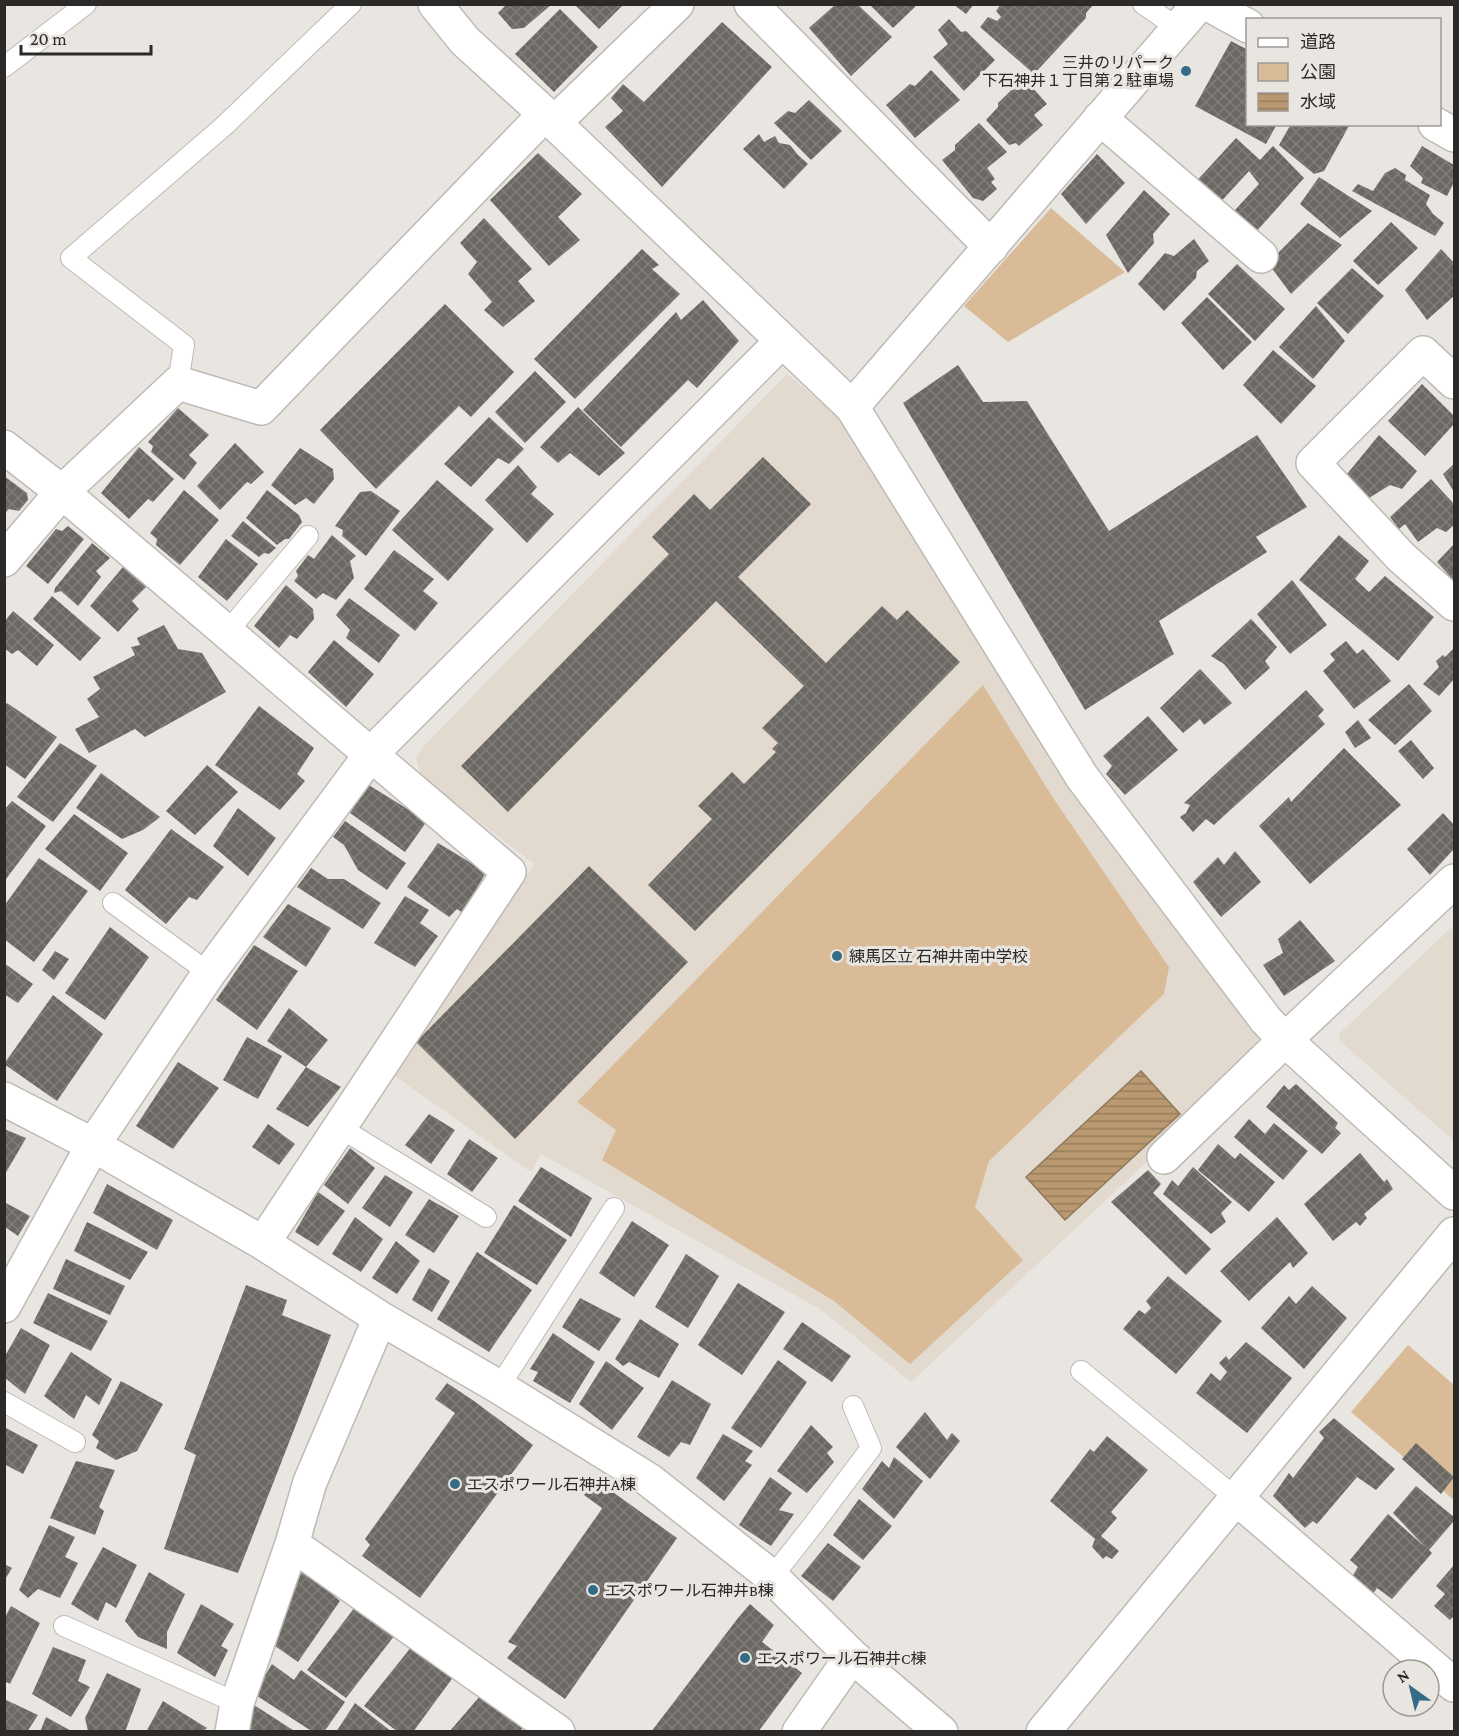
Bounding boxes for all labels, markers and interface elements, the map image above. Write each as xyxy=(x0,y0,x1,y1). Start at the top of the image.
scale bar xyxy=(21,18,152,56)
legend xyxy=(1246,18,1441,126)
text: 20 m xyxy=(30,29,67,49)
text: 道路 xyxy=(1300,32,1336,52)
place label: 三井のリパーク 下石神井１丁目第２駐車場 xyxy=(982,54,1174,89)
text: 公園 xyxy=(1300,62,1336,82)
marker: 三井のリパーク 下石神井１丁目第２駐車場 xyxy=(1179,64,1193,78)
text: 水域 xyxy=(1300,92,1336,112)
place label: 練馬区立 石神井南中学校 xyxy=(849,948,1028,965)
marker: 練馬区立 石神井南中学校 xyxy=(830,949,844,963)
place label: エスポワール石神井A棟 xyxy=(467,1476,636,1493)
marker: エスポワール石神井A棟 xyxy=(448,1477,462,1491)
place label: エスポワール石神井B棟 xyxy=(605,1582,774,1599)
marker: エスポワール石神井B棟 xyxy=(586,1583,600,1597)
place label: エスポワール石神井C棟 xyxy=(757,1650,926,1667)
marker: エスポワール石神井C棟 xyxy=(738,1651,752,1665)
north arrow xyxy=(1381,1658,1441,1718)
text: N xyxy=(1394,1666,1412,1686)

